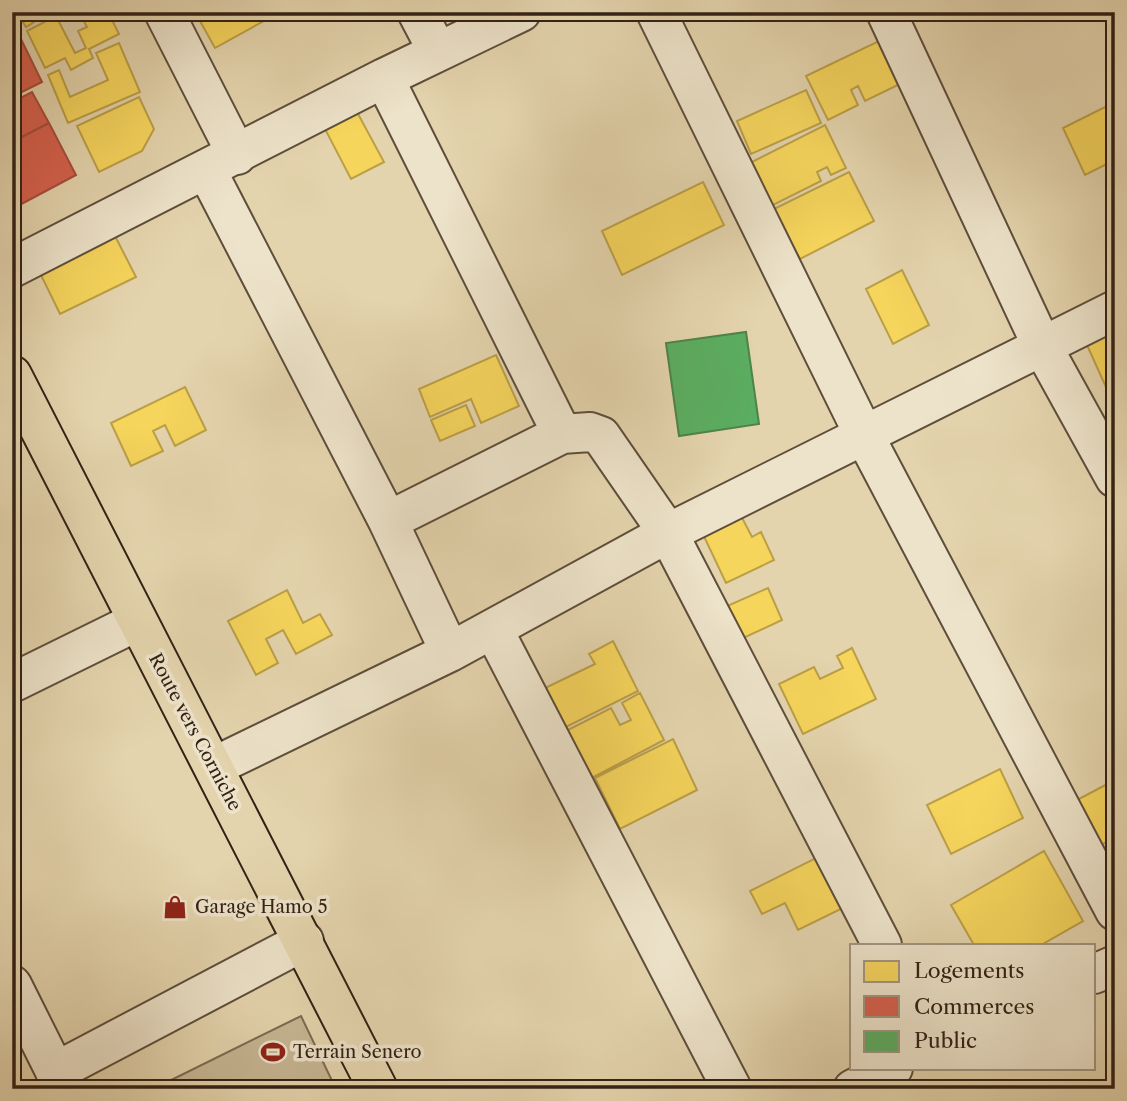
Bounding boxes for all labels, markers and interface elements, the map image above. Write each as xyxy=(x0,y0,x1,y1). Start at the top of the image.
street label: Route vers Corniche xyxy=(144,649,246,815)
shop icon: Garage Hamo 5 xyxy=(161,893,189,921)
place label: Garage Hamo 5 xyxy=(195,896,327,918)
legend xyxy=(850,944,1096,1070)
text: Logements xyxy=(914,958,1024,983)
text: Commerces xyxy=(914,994,1034,1019)
text: Public xyxy=(914,1028,977,1053)
sports icon: Terrain Senero xyxy=(259,1038,287,1066)
place label: Terrain Senero xyxy=(293,1041,422,1063)

